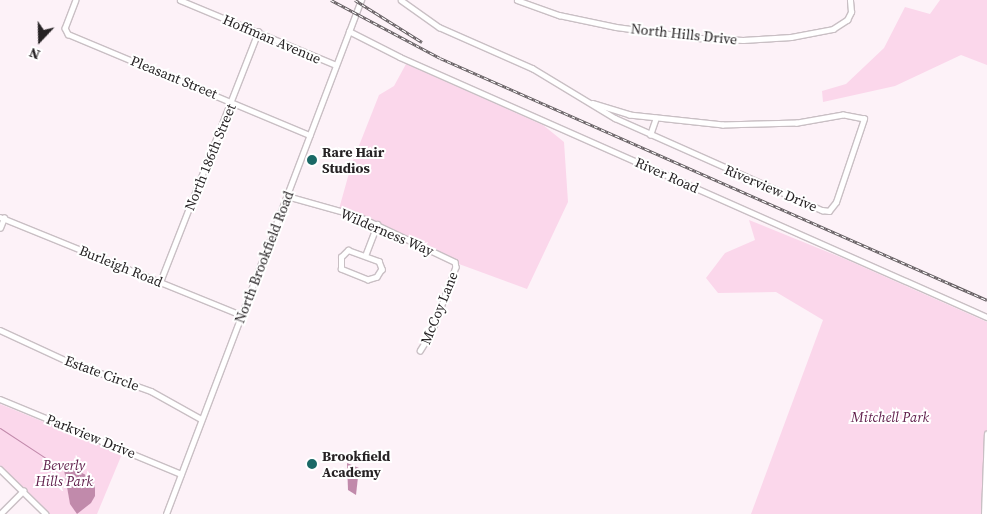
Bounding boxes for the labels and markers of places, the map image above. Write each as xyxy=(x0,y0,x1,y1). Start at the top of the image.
place label: Rare Hair Studios xyxy=(322,144,384,176)
marker: Rare Hair Studios xyxy=(306,154,318,166)
place label: Brookfield Academy xyxy=(322,448,390,481)
marker: Brookfield Academy xyxy=(306,458,318,470)

